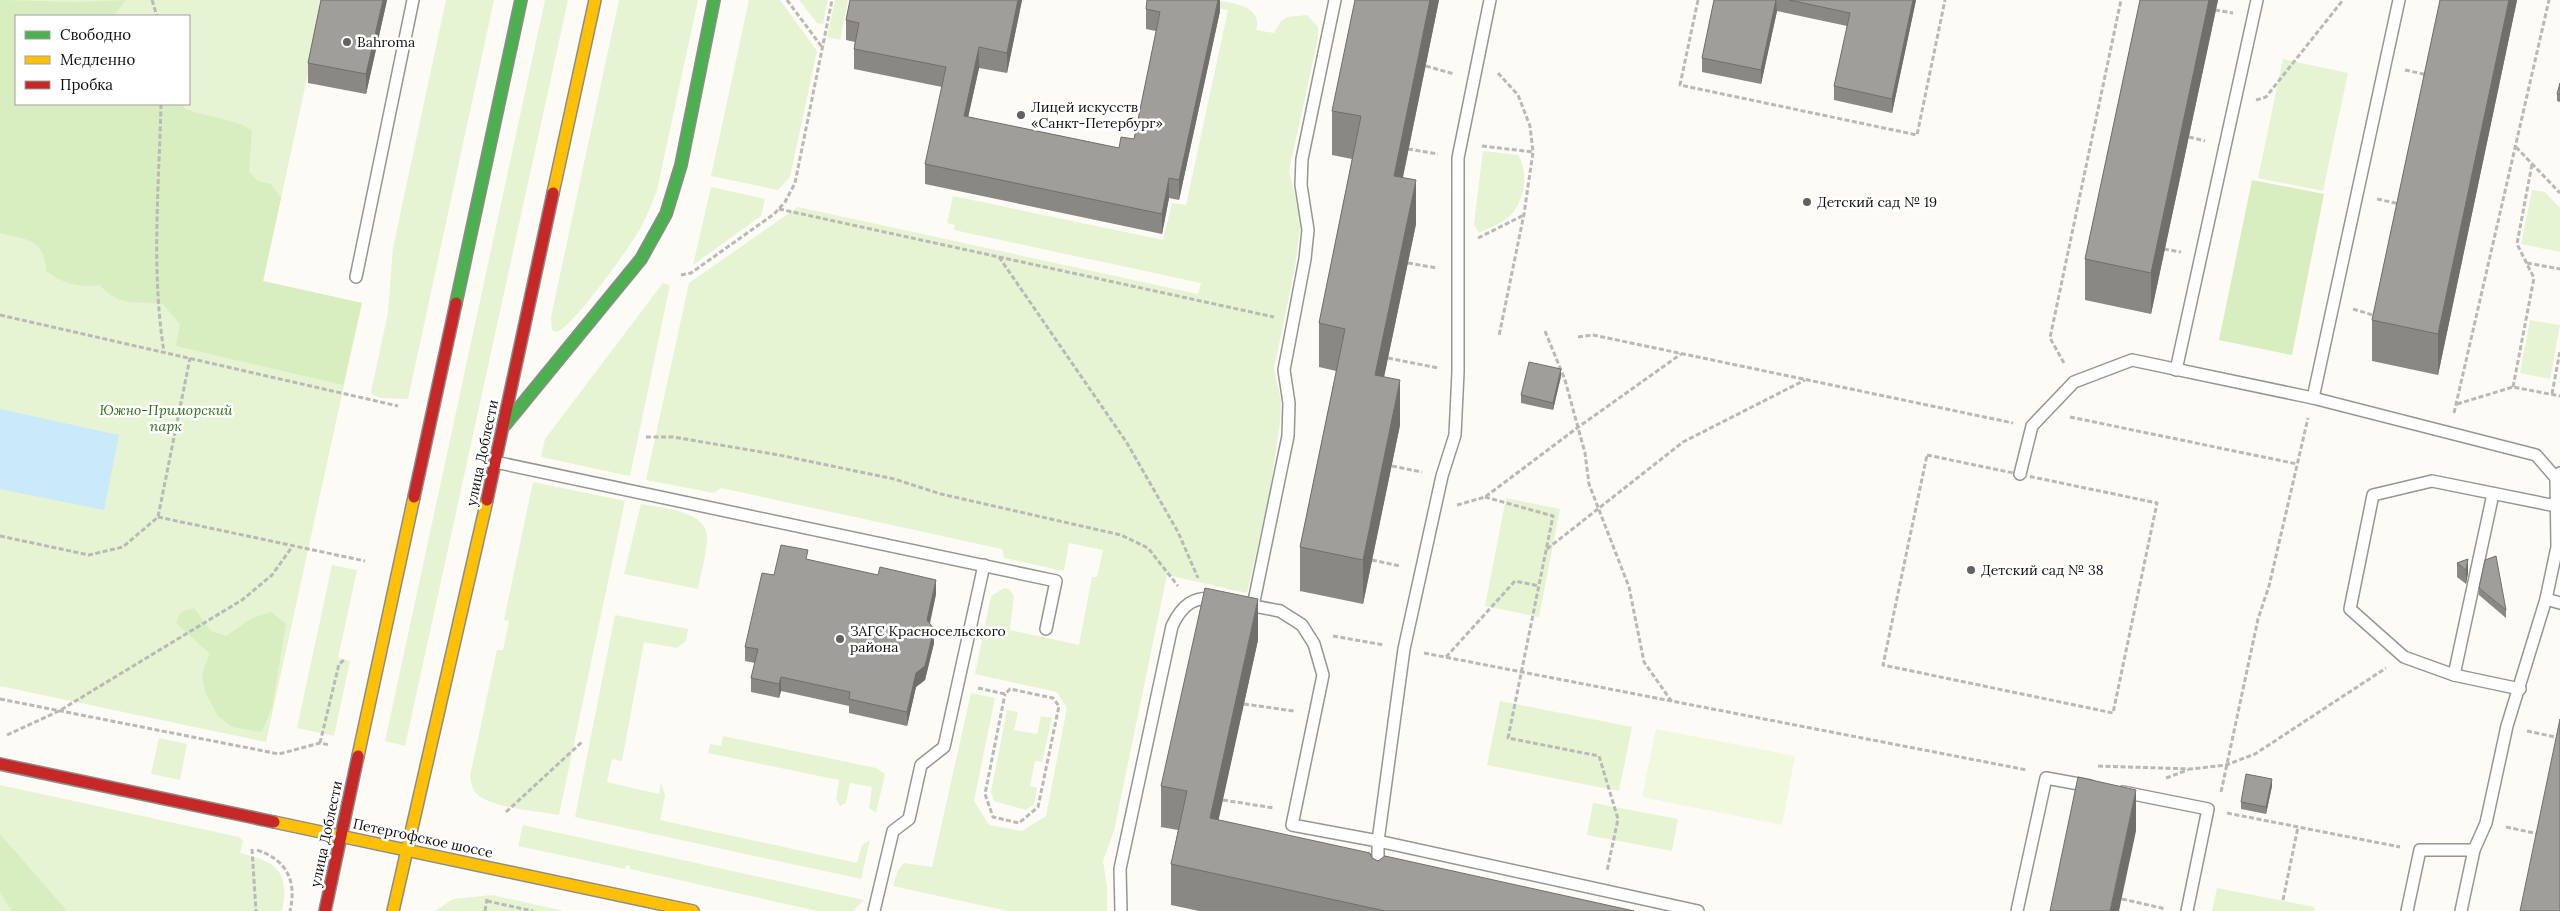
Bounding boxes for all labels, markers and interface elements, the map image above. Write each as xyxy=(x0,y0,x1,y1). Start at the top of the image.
legend xyxy=(15,15,190,105)
text: Свободно xyxy=(60,25,131,44)
place label: Bahroma xyxy=(357,33,415,51)
marker: Bahroma xyxy=(341,36,353,48)
text: Медленно xyxy=(60,50,135,69)
text: Пробка xyxy=(60,75,113,94)
place label: Лицей искусств «Санкт-Петербург» xyxy=(1031,98,1163,132)
marker: Лицей искусств «Санкт-Петербург» xyxy=(1015,109,1027,121)
place label: Детский сад № 19 xyxy=(1817,193,1937,211)
marker: Детский сад № 19 xyxy=(1801,196,1813,208)
street label: улица Доблести xyxy=(462,398,502,508)
park label: Южно-Приморский парк xyxy=(100,401,233,435)
place label: Детский сад № 38 xyxy=(1981,561,2104,579)
marker: Детский сад № 38 xyxy=(1965,564,1977,576)
place label: ЗАГС Красносельского района xyxy=(850,622,1006,656)
marker: ЗАГС Красносельского района xyxy=(834,633,846,645)
street label: улица Доблести xyxy=(306,779,346,889)
street label: Петергофское шоссе xyxy=(351,814,495,862)

